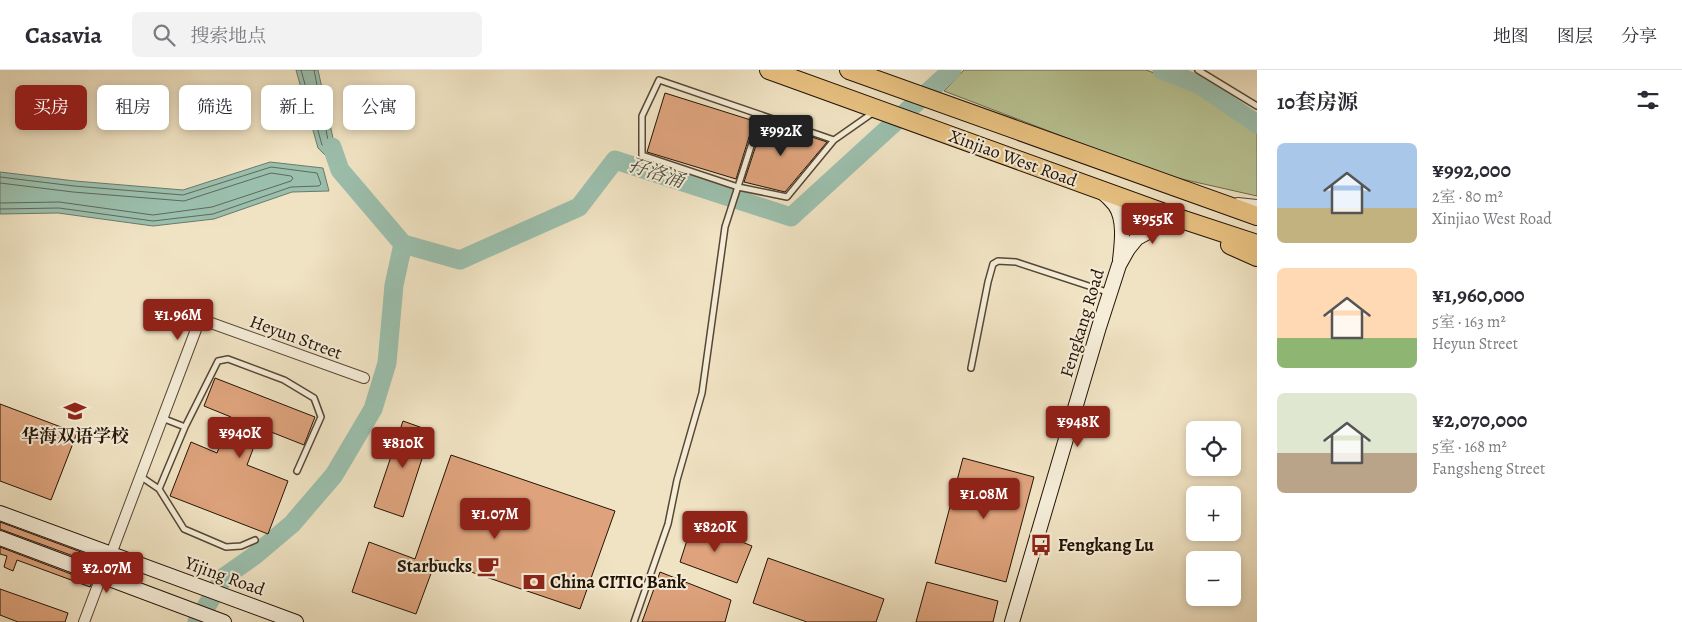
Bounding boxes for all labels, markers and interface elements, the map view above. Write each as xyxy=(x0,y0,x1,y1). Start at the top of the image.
search box xyxy=(132,12,482,57)
text: Casavia xyxy=(25,19,102,51)
icon: search xyxy=(150,21,178,49)
text: 搜索地点 xyxy=(190,23,266,49)
text: 地图 xyxy=(1493,24,1529,48)
text: 图层 xyxy=(1557,24,1593,48)
text: 分享 xyxy=(1621,24,1657,48)
chip: 买房 xyxy=(15,85,87,130)
chip: 租房 xyxy=(97,85,169,130)
chip: 筛选 xyxy=(179,85,251,130)
chip: 新上 xyxy=(261,85,333,130)
chip: 公寓 xyxy=(343,85,415,130)
icon: filters xyxy=(1634,86,1662,114)
text: 10套房源 xyxy=(1277,88,1358,116)
pin: ¥992K xyxy=(746,114,816,157)
text: ¥992K xyxy=(760,120,802,142)
street label: Xinjiao West Road xyxy=(945,124,1081,192)
water label: 孖洛涌 xyxy=(625,152,689,195)
text: ¥992,000 xyxy=(1432,156,1511,184)
icon: home xyxy=(1317,163,1377,223)
text: 2室 · 80 m² xyxy=(1432,186,1503,208)
pin: ¥955K xyxy=(1118,202,1188,245)
text: ¥955K xyxy=(1133,208,1173,230)
text: Xinjiao West Road xyxy=(1432,208,1552,230)
street label: Fengkang Road xyxy=(1054,266,1110,380)
text: ¥1,960,000 xyxy=(1432,281,1525,309)
icon: home xyxy=(1317,288,1377,348)
pin: ¥1.96M xyxy=(137,298,219,341)
text: ¥1.96M xyxy=(154,304,202,326)
street label: Heyun Street xyxy=(246,309,346,365)
text: 5室 · 163 m² xyxy=(1432,311,1506,333)
text: Heyun Street xyxy=(1432,333,1518,355)
school or university icon: 华海双语学校 xyxy=(62,398,88,424)
pin: ¥948K xyxy=(1043,406,1113,448)
text: ¥2,070,000 xyxy=(1432,406,1527,434)
text: ¥948K xyxy=(1057,411,1099,433)
icon: home xyxy=(1317,413,1377,473)
pin: ¥940K xyxy=(205,416,275,459)
map controls xyxy=(1186,421,1241,606)
button: locate xyxy=(1186,421,1241,476)
text: ¥940K xyxy=(219,422,261,444)
place label: 华海双语学校 xyxy=(21,424,129,448)
pin: ¥810K xyxy=(368,426,438,469)
text: ¥810K xyxy=(382,432,424,454)
text: 5室 · 168 m² xyxy=(1432,436,1507,458)
text: Fangsheng Street xyxy=(1432,458,1545,480)
pin: ¥1.08M xyxy=(943,478,1025,520)
text: ¥1.08M xyxy=(960,483,1008,505)
button: + xyxy=(1186,486,1241,541)
pin: ¥1.07M xyxy=(454,498,536,540)
text: ¥1.07M xyxy=(471,503,519,525)
pin: ¥820K xyxy=(680,510,750,553)
text: ¥820K xyxy=(693,516,737,538)
bus stop icon: Fengkang Lu xyxy=(1028,532,1054,558)
place label: Fengkang Lu xyxy=(1058,533,1154,557)
street label: Yijing Road xyxy=(181,550,269,602)
button: − xyxy=(1186,551,1241,606)
pin: ¥2.07M xyxy=(66,552,148,594)
cafe icon: Starbucks xyxy=(475,553,501,579)
place label: Starbucks xyxy=(397,554,472,578)
text: ¥2.07M xyxy=(82,557,132,579)
bank icon: China CITIC Bank xyxy=(521,569,547,595)
place label: China CITIC Bank xyxy=(550,570,687,594)

